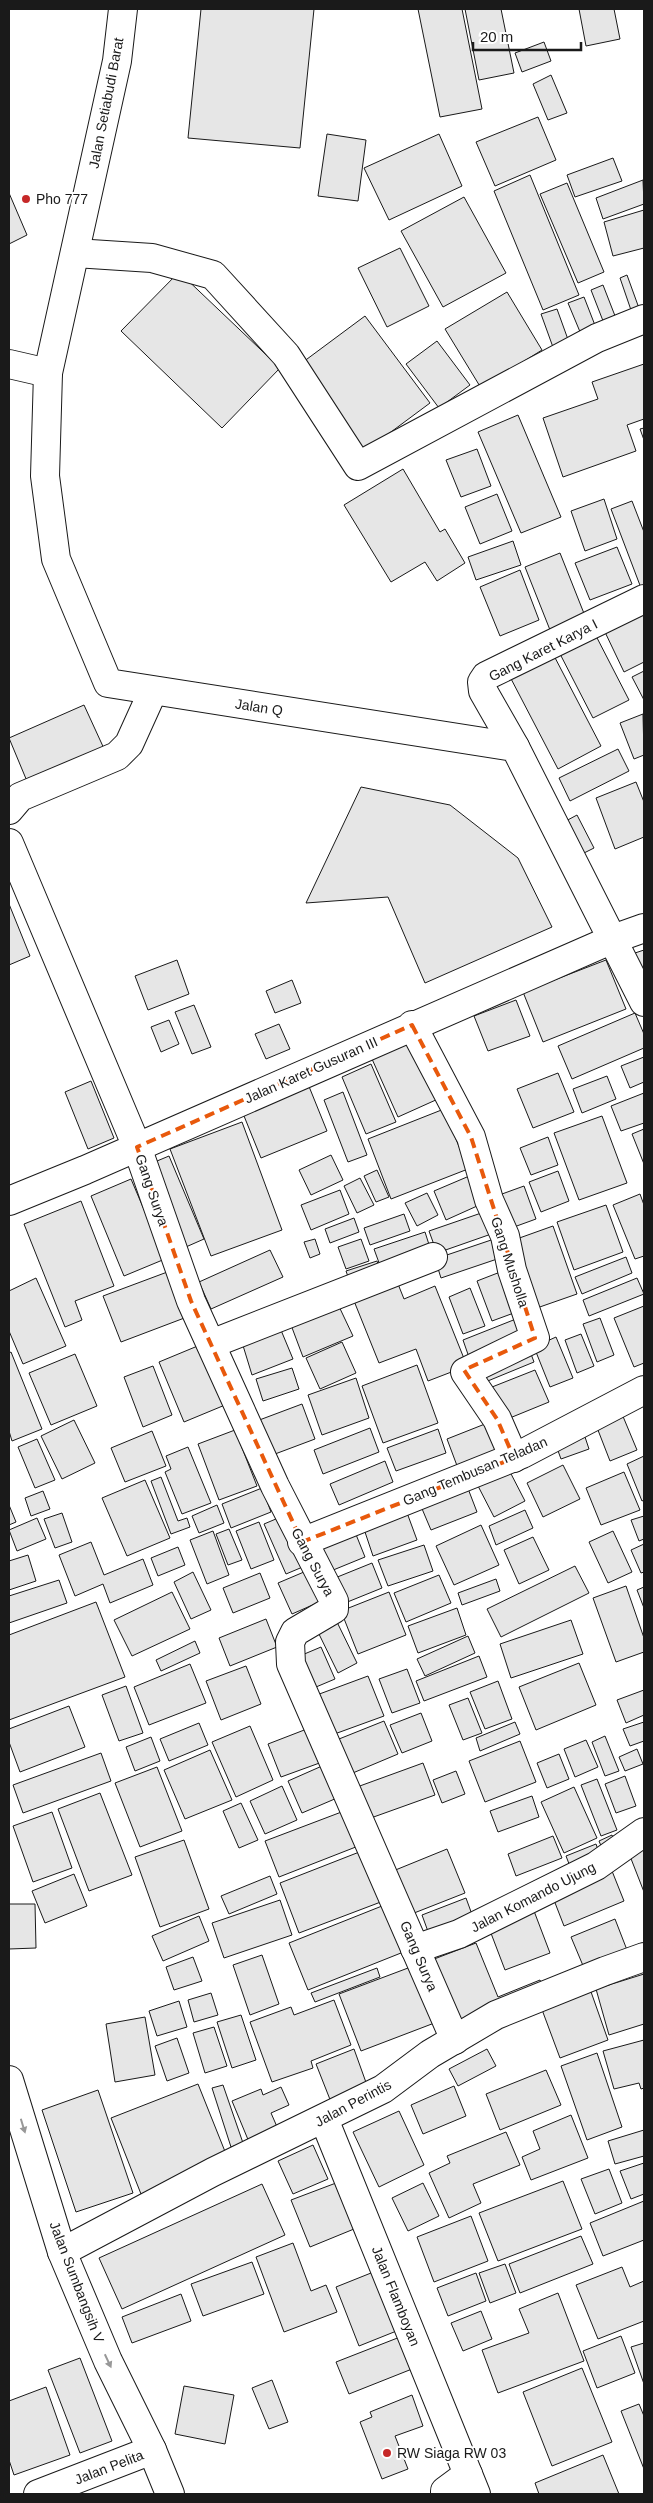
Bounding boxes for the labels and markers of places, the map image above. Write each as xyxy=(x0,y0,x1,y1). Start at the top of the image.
place label: Pho 777 xyxy=(36,191,88,207)
marker: Pho 777 xyxy=(20,193,32,205)
place label: RW Siaga RW 03 xyxy=(397,2445,506,2461)
marker: RW Siaga RW 03 xyxy=(381,2447,393,2459)

